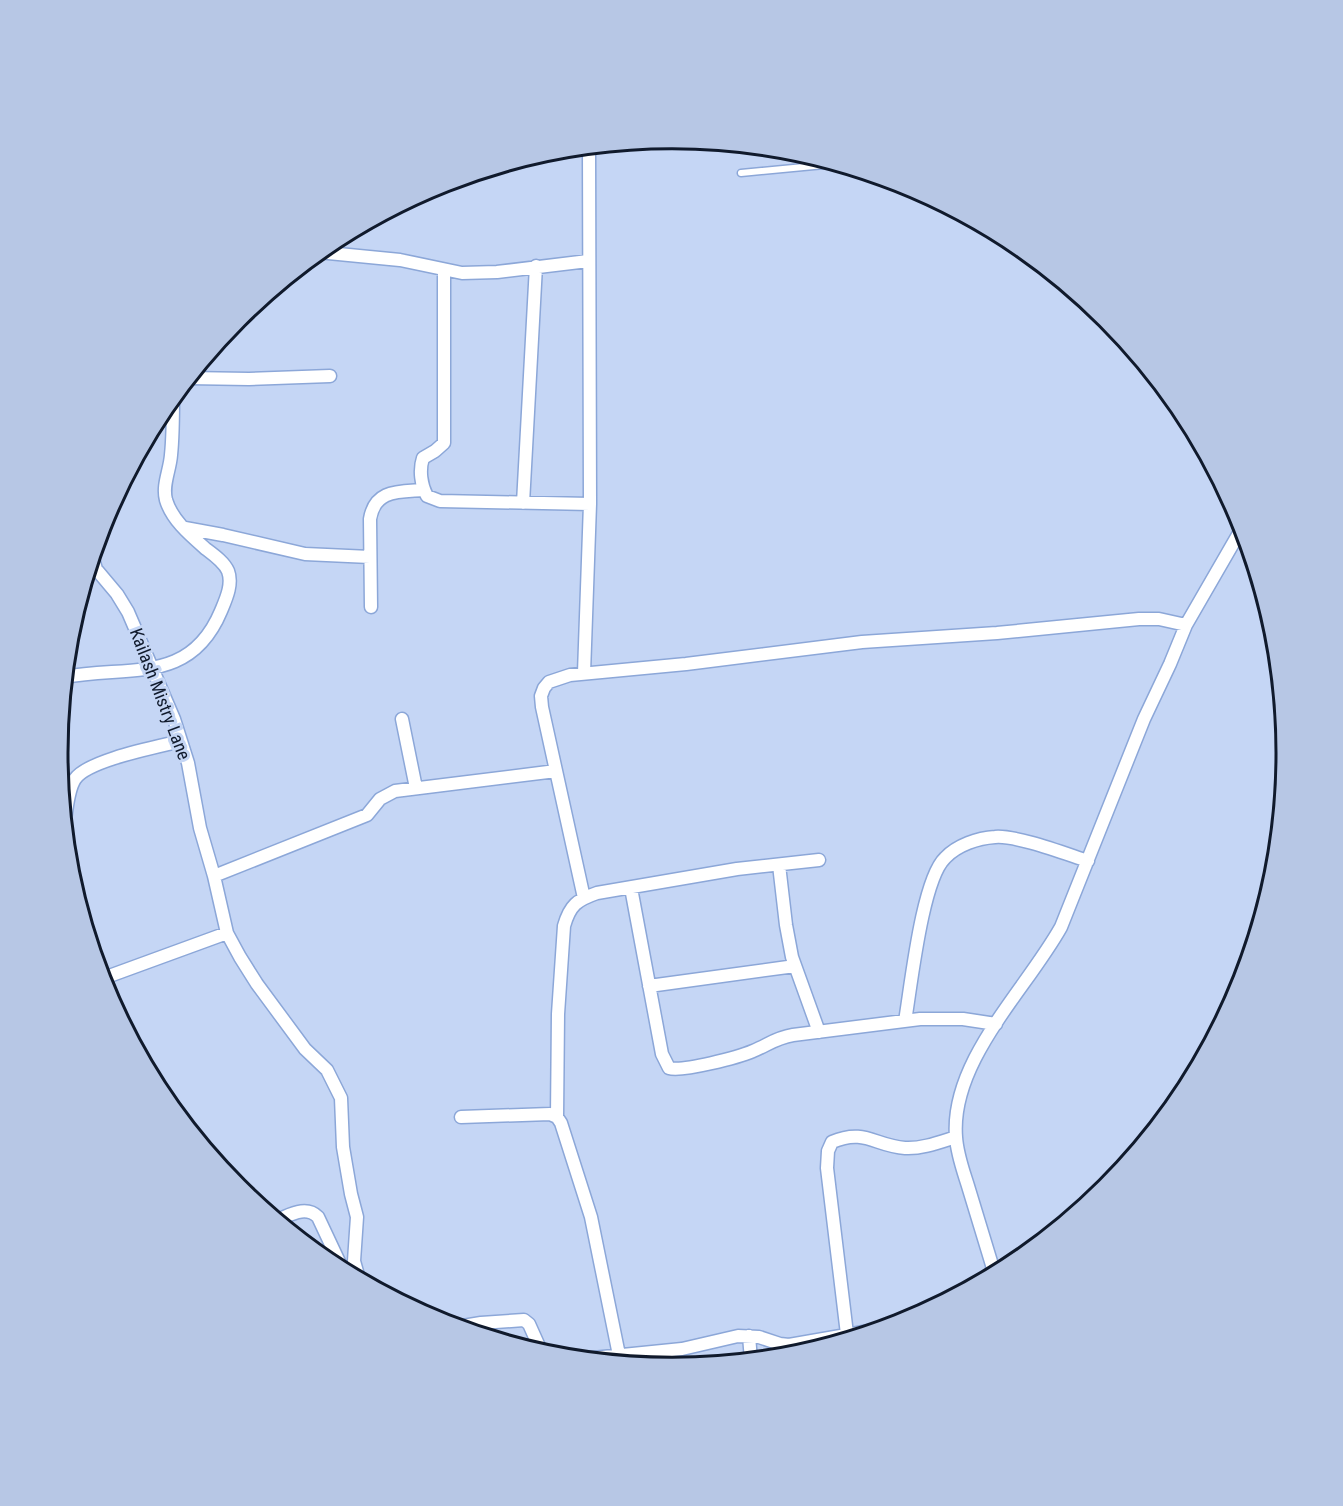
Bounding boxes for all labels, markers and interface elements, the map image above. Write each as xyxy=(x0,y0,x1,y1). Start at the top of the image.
street label: Kailash Mistry Lane xyxy=(126,625,195,763)

